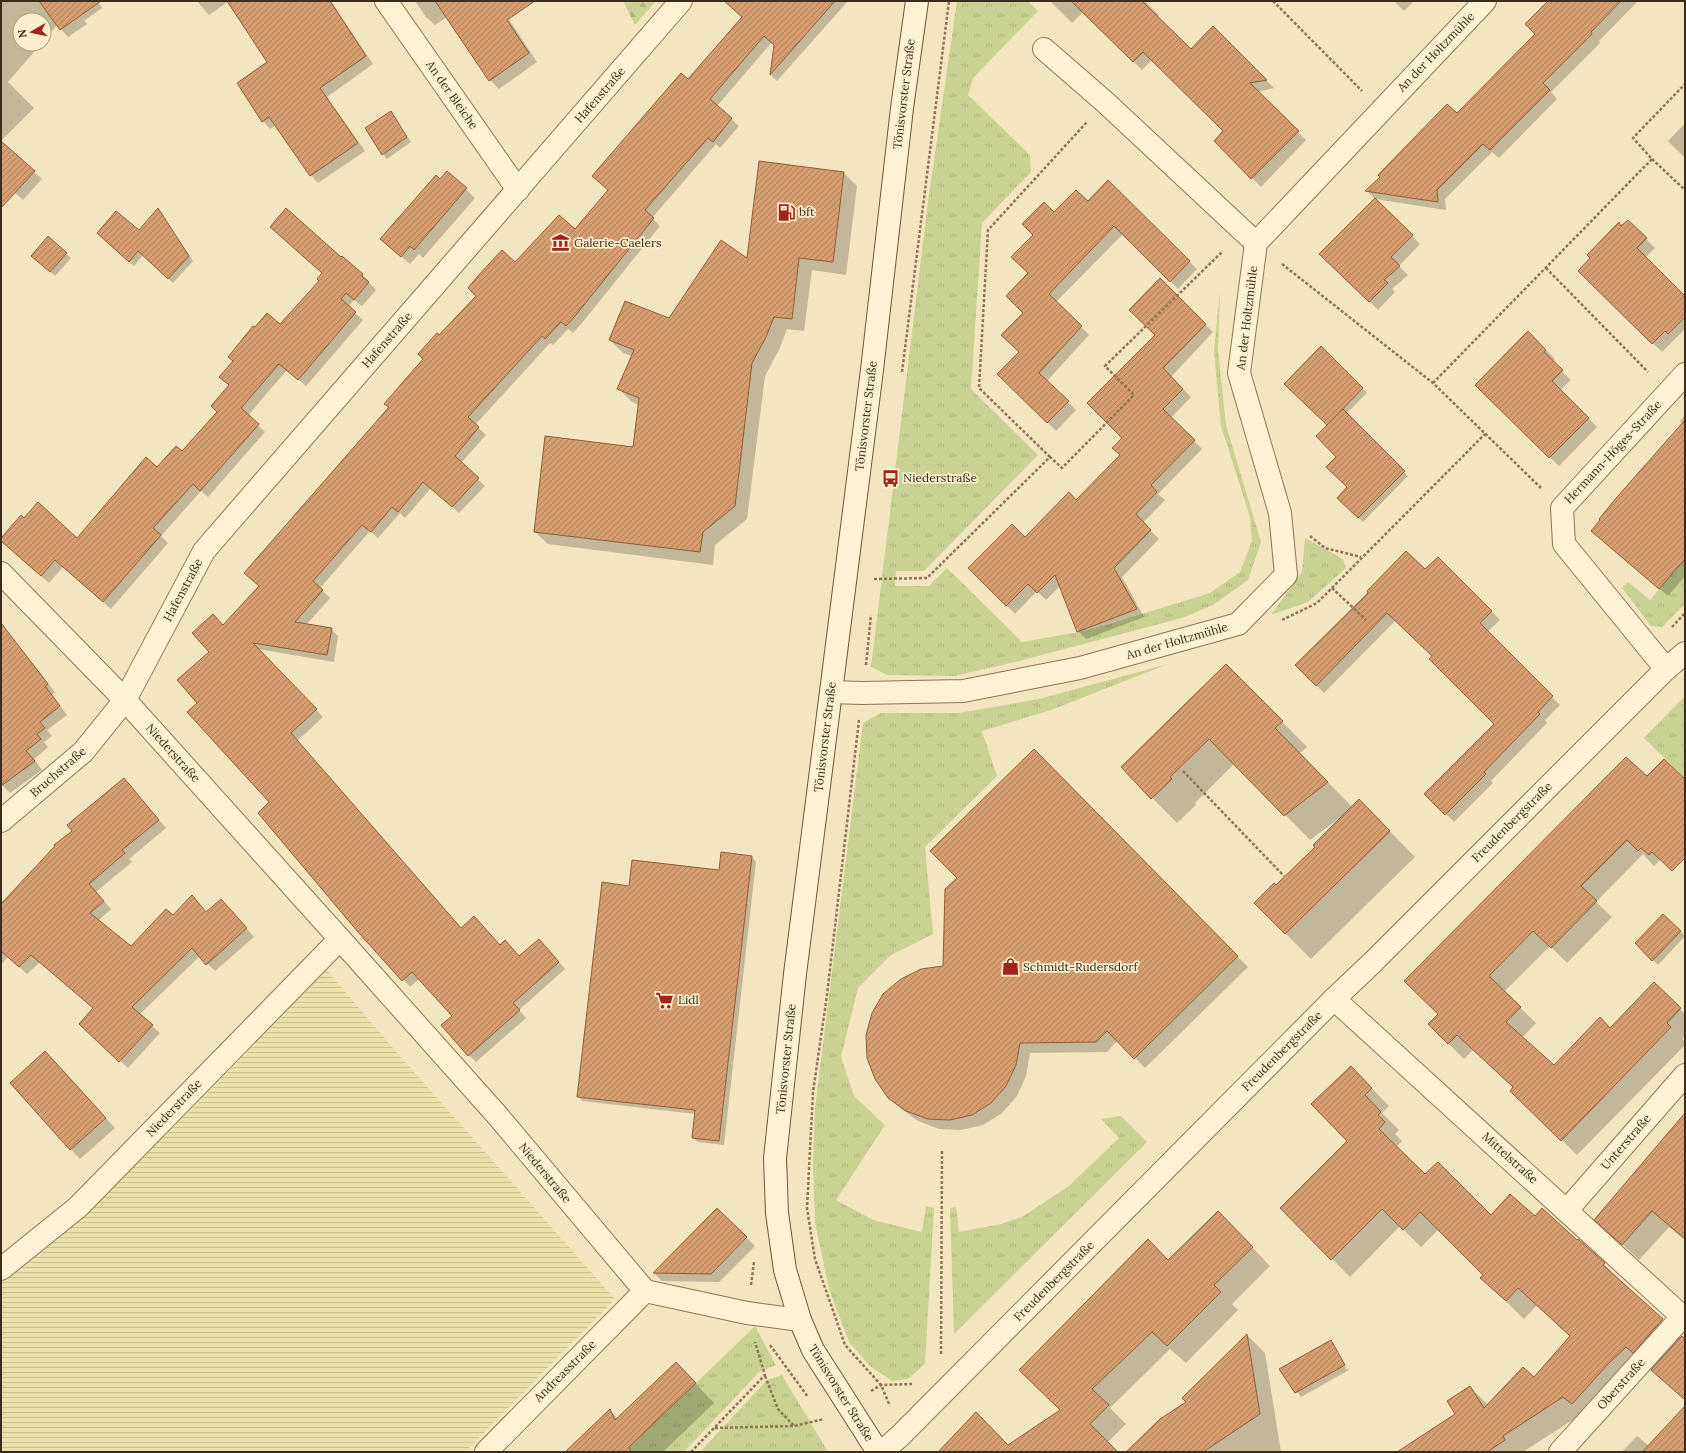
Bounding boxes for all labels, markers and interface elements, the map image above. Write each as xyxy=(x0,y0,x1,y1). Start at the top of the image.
street label: An der Holtzmühle xyxy=(1393,8,1478,95)
north arrow xyxy=(12,12,52,52)
text: N xyxy=(14,28,30,39)
street label: Tönisvorster Straße xyxy=(889,37,918,150)
street label: An der Bleiche xyxy=(423,57,482,132)
street label: Hafenstraße xyxy=(571,63,628,126)
fuel station icon: bft xyxy=(776,202,796,222)
place label: bft xyxy=(799,204,815,219)
museum icon: Galerie-Caelers xyxy=(551,233,571,253)
place label: Galerie-Caelers xyxy=(574,235,662,250)
street label: An der Holtzmühle xyxy=(1233,264,1260,372)
street label: Hafenstraße xyxy=(358,308,415,371)
street label: Tönisvorster Straße xyxy=(851,359,880,472)
street label: Hermann-Höges-Straße xyxy=(1561,397,1665,506)
bus stop icon: Niederstraße xyxy=(880,468,900,488)
place label: Niederstraße xyxy=(903,470,978,485)
street label: Hafenstraße xyxy=(160,555,206,624)
street label: An der Holtzmühle xyxy=(1123,619,1230,662)
street label: Tönisvorster Straße xyxy=(810,680,839,793)
street label: Niederstraße xyxy=(143,720,204,786)
street label: Bruchstraße xyxy=(27,743,89,800)
street label: Freudenbergstraße xyxy=(1468,778,1555,865)
shop icon: Schmidt-Rudersdorf xyxy=(1000,957,1020,977)
place label: Schmidt-Rudersdorf xyxy=(1023,959,1138,974)
supermarket icon: Lidl xyxy=(655,990,675,1010)
place label: Lidl xyxy=(678,992,699,1007)
street label: Tönisvorster Straße xyxy=(772,1002,799,1115)
street label: Freudenbergstraße xyxy=(1238,1007,1325,1094)
street label: Niederstraße xyxy=(143,1075,205,1139)
street label: Unterstraße xyxy=(1597,1110,1654,1173)
street label: Mittelstraße xyxy=(1479,1129,1542,1187)
street label: Niederstraße xyxy=(516,1140,575,1206)
street label: Freudenbergstraße xyxy=(1010,1237,1097,1324)
street label: Andreasstraße xyxy=(530,1336,599,1405)
street label: Tönisvorster Straße xyxy=(806,1342,877,1444)
street label: Oberstraße xyxy=(1594,1354,1648,1413)

